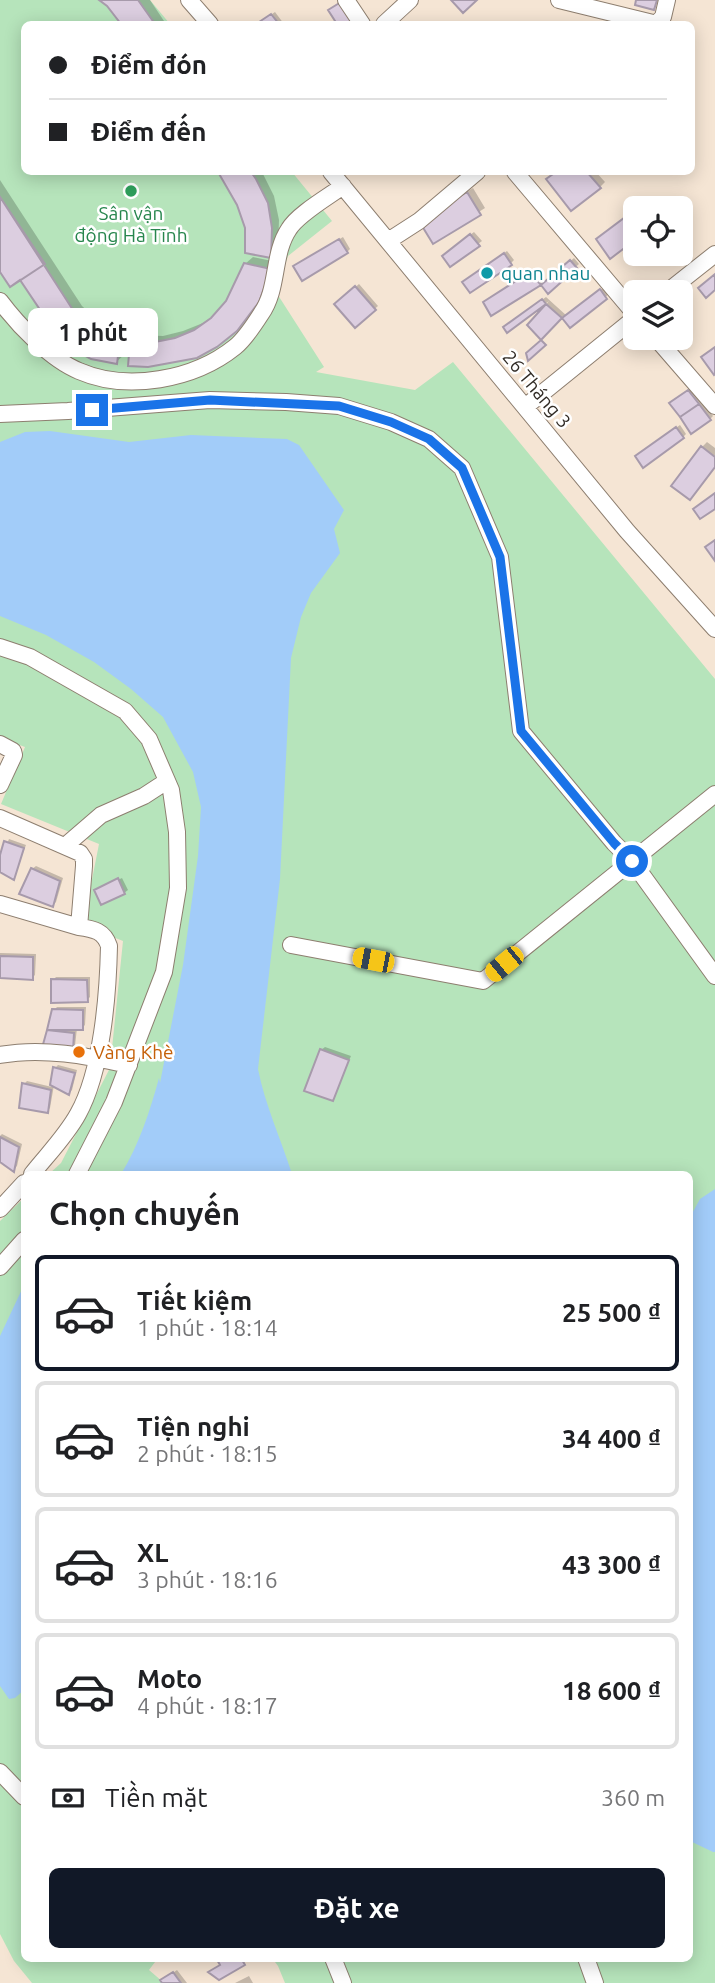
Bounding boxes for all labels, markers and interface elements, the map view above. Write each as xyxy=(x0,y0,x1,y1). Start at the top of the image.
text: Điểm đón xyxy=(91,50,207,79)
text: Điểm đến xyxy=(91,117,206,146)
marker: Sân vận động Hà Tĩnh xyxy=(123,183,139,199)
map controls xyxy=(623,196,693,350)
button: locate xyxy=(623,196,693,266)
place label: Sân vận động Hà Tĩnh xyxy=(74,202,188,246)
place label: quan nhau xyxy=(501,262,590,284)
marker: quan nhau xyxy=(479,265,495,281)
button: layers xyxy=(623,280,693,350)
callout: 1 phút xyxy=(27,308,157,358)
text: 1 phút xyxy=(58,320,128,345)
street label: 26 Tháng 3 xyxy=(498,346,576,432)
route end xyxy=(76,394,108,426)
route start xyxy=(616,845,648,877)
car xyxy=(482,943,527,985)
car xyxy=(351,946,396,974)
place label: Vàng Khè xyxy=(93,1041,174,1063)
marker: Vàng Khè xyxy=(71,1044,87,1060)
text: Chọn chuyến xyxy=(49,1195,240,1231)
icon: car xyxy=(53,1282,116,1345)
text: Tiết kiệm xyxy=(137,1286,252,1315)
text: 25 500 ₫ xyxy=(562,1298,661,1327)
text: 1 phút · 18:14 xyxy=(137,1315,278,1340)
icon: car xyxy=(53,1408,116,1471)
text: Tiện nghi xyxy=(137,1412,250,1441)
text: 34 400 ₫ xyxy=(562,1424,661,1453)
text: 2 phút · 18:15 xyxy=(137,1441,278,1466)
icon: car xyxy=(53,1534,116,1597)
text: XL xyxy=(137,1538,168,1567)
text: 43 300 ₫ xyxy=(562,1550,661,1579)
text: 3 phút · 18:16 xyxy=(137,1567,278,1592)
icon: car xyxy=(53,1660,116,1723)
text: Moto xyxy=(137,1664,202,1693)
text: 18 600 ₫ xyxy=(562,1676,661,1705)
text: 4 phút · 18:17 xyxy=(137,1693,278,1718)
icon: cash xyxy=(49,1779,87,1817)
text: Tiền mặt xyxy=(105,1783,208,1812)
text: 360 m xyxy=(601,1785,665,1810)
button: Đặt xe xyxy=(49,1868,665,1948)

